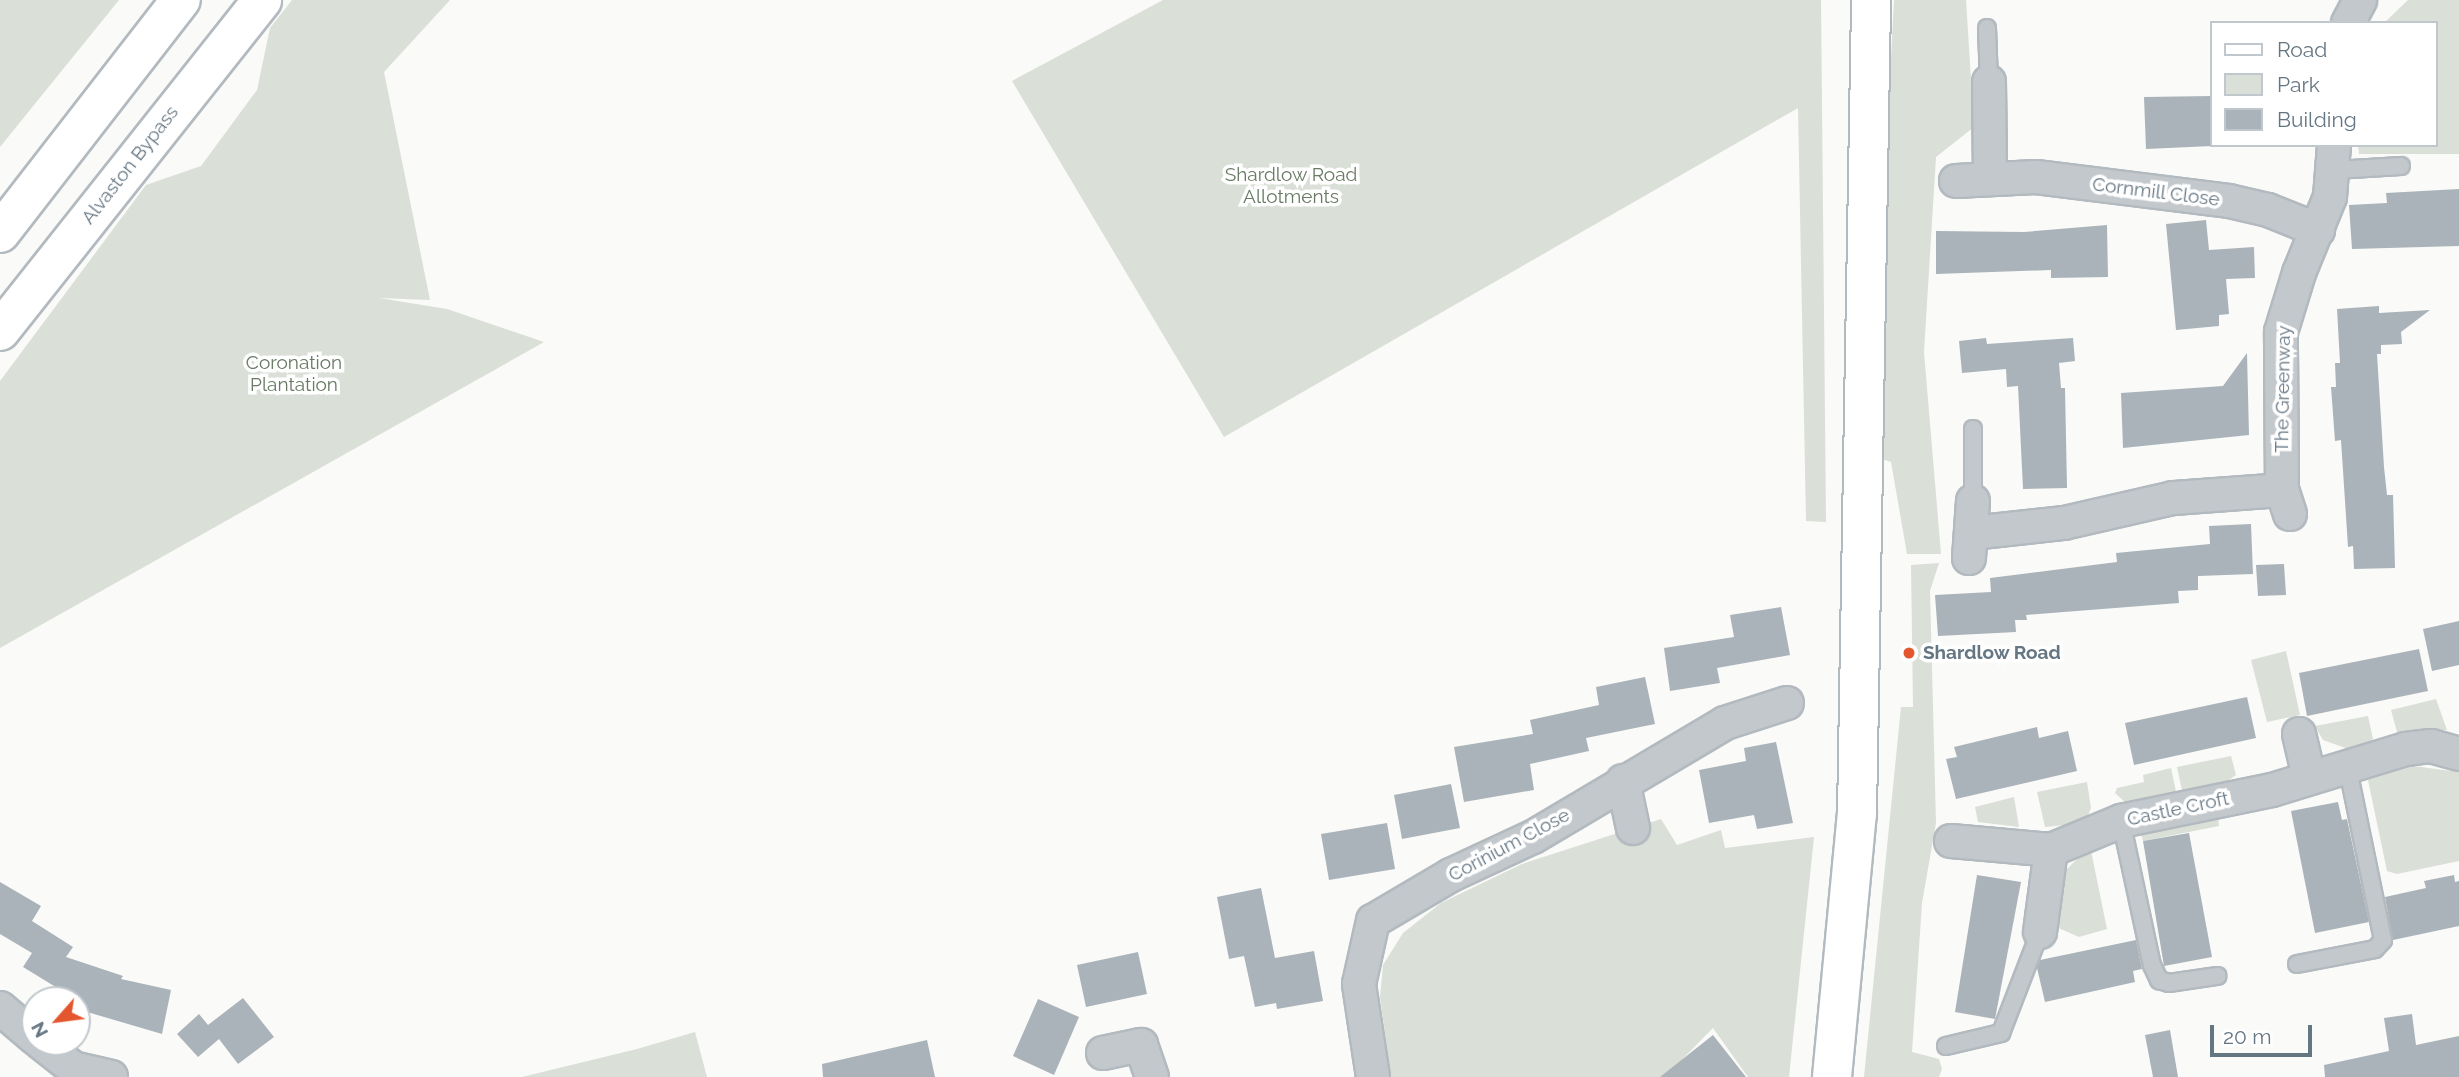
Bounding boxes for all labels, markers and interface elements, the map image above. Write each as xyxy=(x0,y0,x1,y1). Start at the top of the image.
legend xyxy=(2210,21,2438,147)
text: Road xyxy=(2277,37,2327,62)
text: Park xyxy=(2277,72,2320,97)
street label: Alvaston Bypass xyxy=(77,101,183,229)
text: Building xyxy=(2277,107,2357,132)
park label: Shardlow Road Allotments xyxy=(1224,164,1358,208)
street label: Cornmill Close xyxy=(2091,173,2221,211)
street label: The Greenway xyxy=(2270,325,2296,453)
park label: Coronation Plantation xyxy=(246,352,342,396)
place label: Shardlow Road xyxy=(1923,642,2061,664)
marker: Shardlow Road xyxy=(1901,645,1917,661)
street label: Castle Croft xyxy=(2125,787,2231,831)
street label: Corinium Close xyxy=(1445,804,1573,886)
north arrow xyxy=(21,986,91,1056)
scale bar xyxy=(2214,1010,2316,1054)
text: N xyxy=(26,1018,52,1041)
text: 20 m xyxy=(2223,1024,2271,1049)

